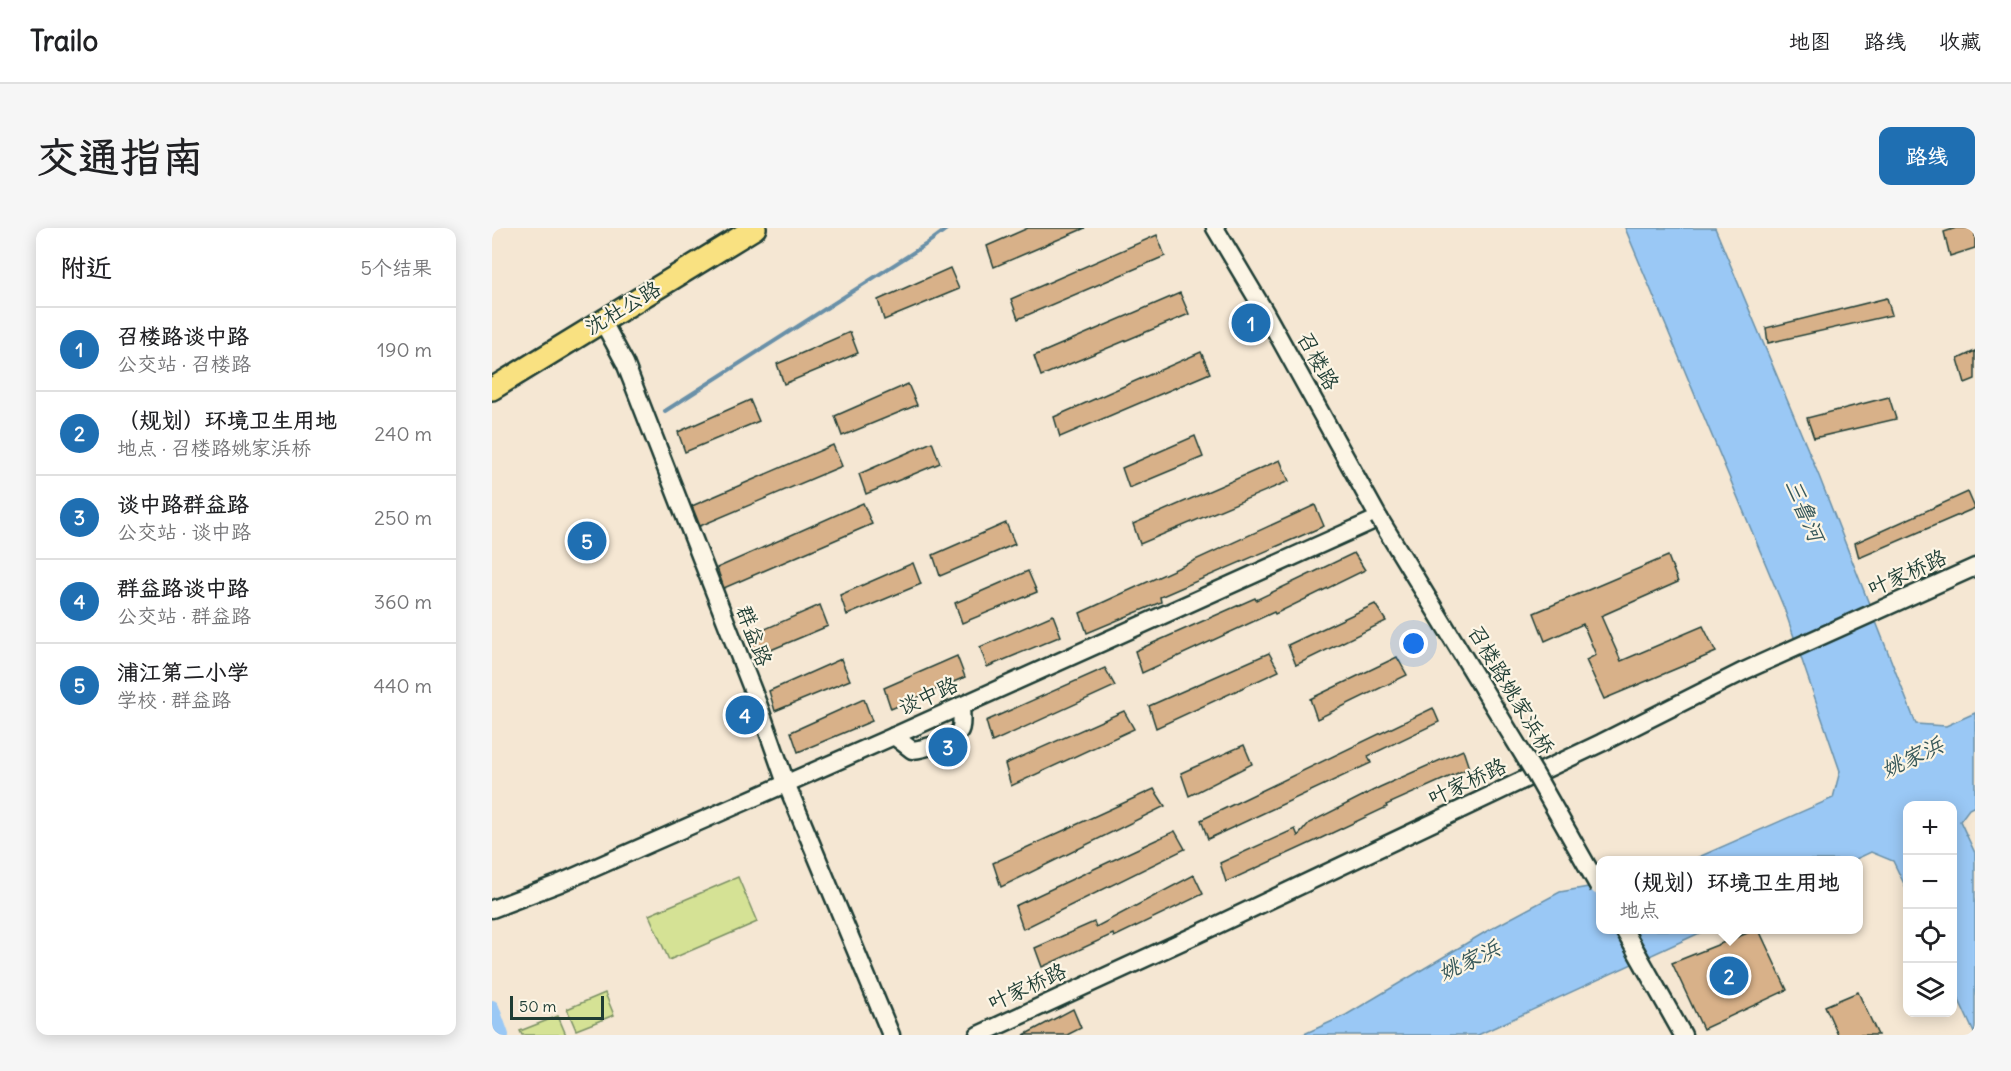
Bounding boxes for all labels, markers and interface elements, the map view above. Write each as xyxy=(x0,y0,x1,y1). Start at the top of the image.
text: Trailo xyxy=(30,23,98,59)
text: 地图 xyxy=(1789,28,1831,55)
text: 路线 xyxy=(1864,28,1906,55)
text: 收藏 xyxy=(1939,28,1981,55)
button: 路线 xyxy=(1879,127,1975,185)
text: 交通指南 xyxy=(36,131,204,183)
text: 附近 xyxy=(60,251,112,284)
text: 5个结果 xyxy=(361,255,432,280)
street label: 沈杜公路 xyxy=(580,274,666,341)
pin: 1 xyxy=(1232,300,1270,346)
text: 召楼路谈中路 xyxy=(117,322,249,350)
street label: 召楼路 xyxy=(1291,327,1346,395)
text: 1 xyxy=(76,337,83,362)
text: 190 m xyxy=(377,337,432,362)
text: 公交站 · 召楼路 xyxy=(117,351,251,376)
text: （规划）环境卫生用地 xyxy=(117,406,337,434)
text: 2 xyxy=(74,421,85,446)
text: 240 m xyxy=(374,421,432,446)
text: 地点 · 召楼路姚家浜桥 xyxy=(117,435,311,460)
water label: 三鲁河 xyxy=(1779,474,1832,549)
text: 谈中路群益路 xyxy=(117,490,249,518)
text: 3 xyxy=(74,505,85,530)
text: 250 m xyxy=(374,505,432,530)
pin: 5 xyxy=(568,518,607,564)
text: 公交站 · 谈中路 xyxy=(117,519,251,544)
street label: 叶家桥路 xyxy=(1863,543,1951,602)
text: 群益路谈中路 xyxy=(117,574,249,602)
text: 4 xyxy=(74,589,85,614)
text: 360 m xyxy=(374,589,432,614)
street label: 群益路 xyxy=(731,602,778,670)
text: 公交站 · 群益路 xyxy=(117,603,251,628)
street label: 召楼路姚家浜桥 xyxy=(1462,620,1561,760)
your location xyxy=(1399,629,1428,658)
text: 浦江第二小学 xyxy=(117,658,249,686)
street label: 谈中路 xyxy=(894,670,962,721)
text: 5 xyxy=(74,673,85,698)
text: 440 m xyxy=(373,673,432,698)
text: 学校 · 群益路 xyxy=(117,687,231,712)
pin: 4 xyxy=(726,692,764,738)
pin: 3 xyxy=(928,724,968,770)
water label: 姚家浜 xyxy=(1876,730,1949,784)
street label: 叶家桥路 xyxy=(1423,752,1511,812)
map controls xyxy=(1903,801,1957,1017)
button: + xyxy=(1903,801,1957,855)
button: − xyxy=(1903,855,1957,909)
popup xyxy=(1596,856,1863,934)
text: （规划）环境卫生用地 xyxy=(1619,868,1840,896)
text: 地点 xyxy=(1619,897,1659,922)
button: locate xyxy=(1903,909,1957,963)
water label: 姚家浜 xyxy=(1433,933,1506,987)
pin: 2 xyxy=(1710,954,1748,999)
street label: 叶家桥路 xyxy=(983,957,1071,1017)
button: layers xyxy=(1903,963,1957,1017)
scale bar xyxy=(510,993,604,1020)
text: 50 m xyxy=(519,996,557,1016)

